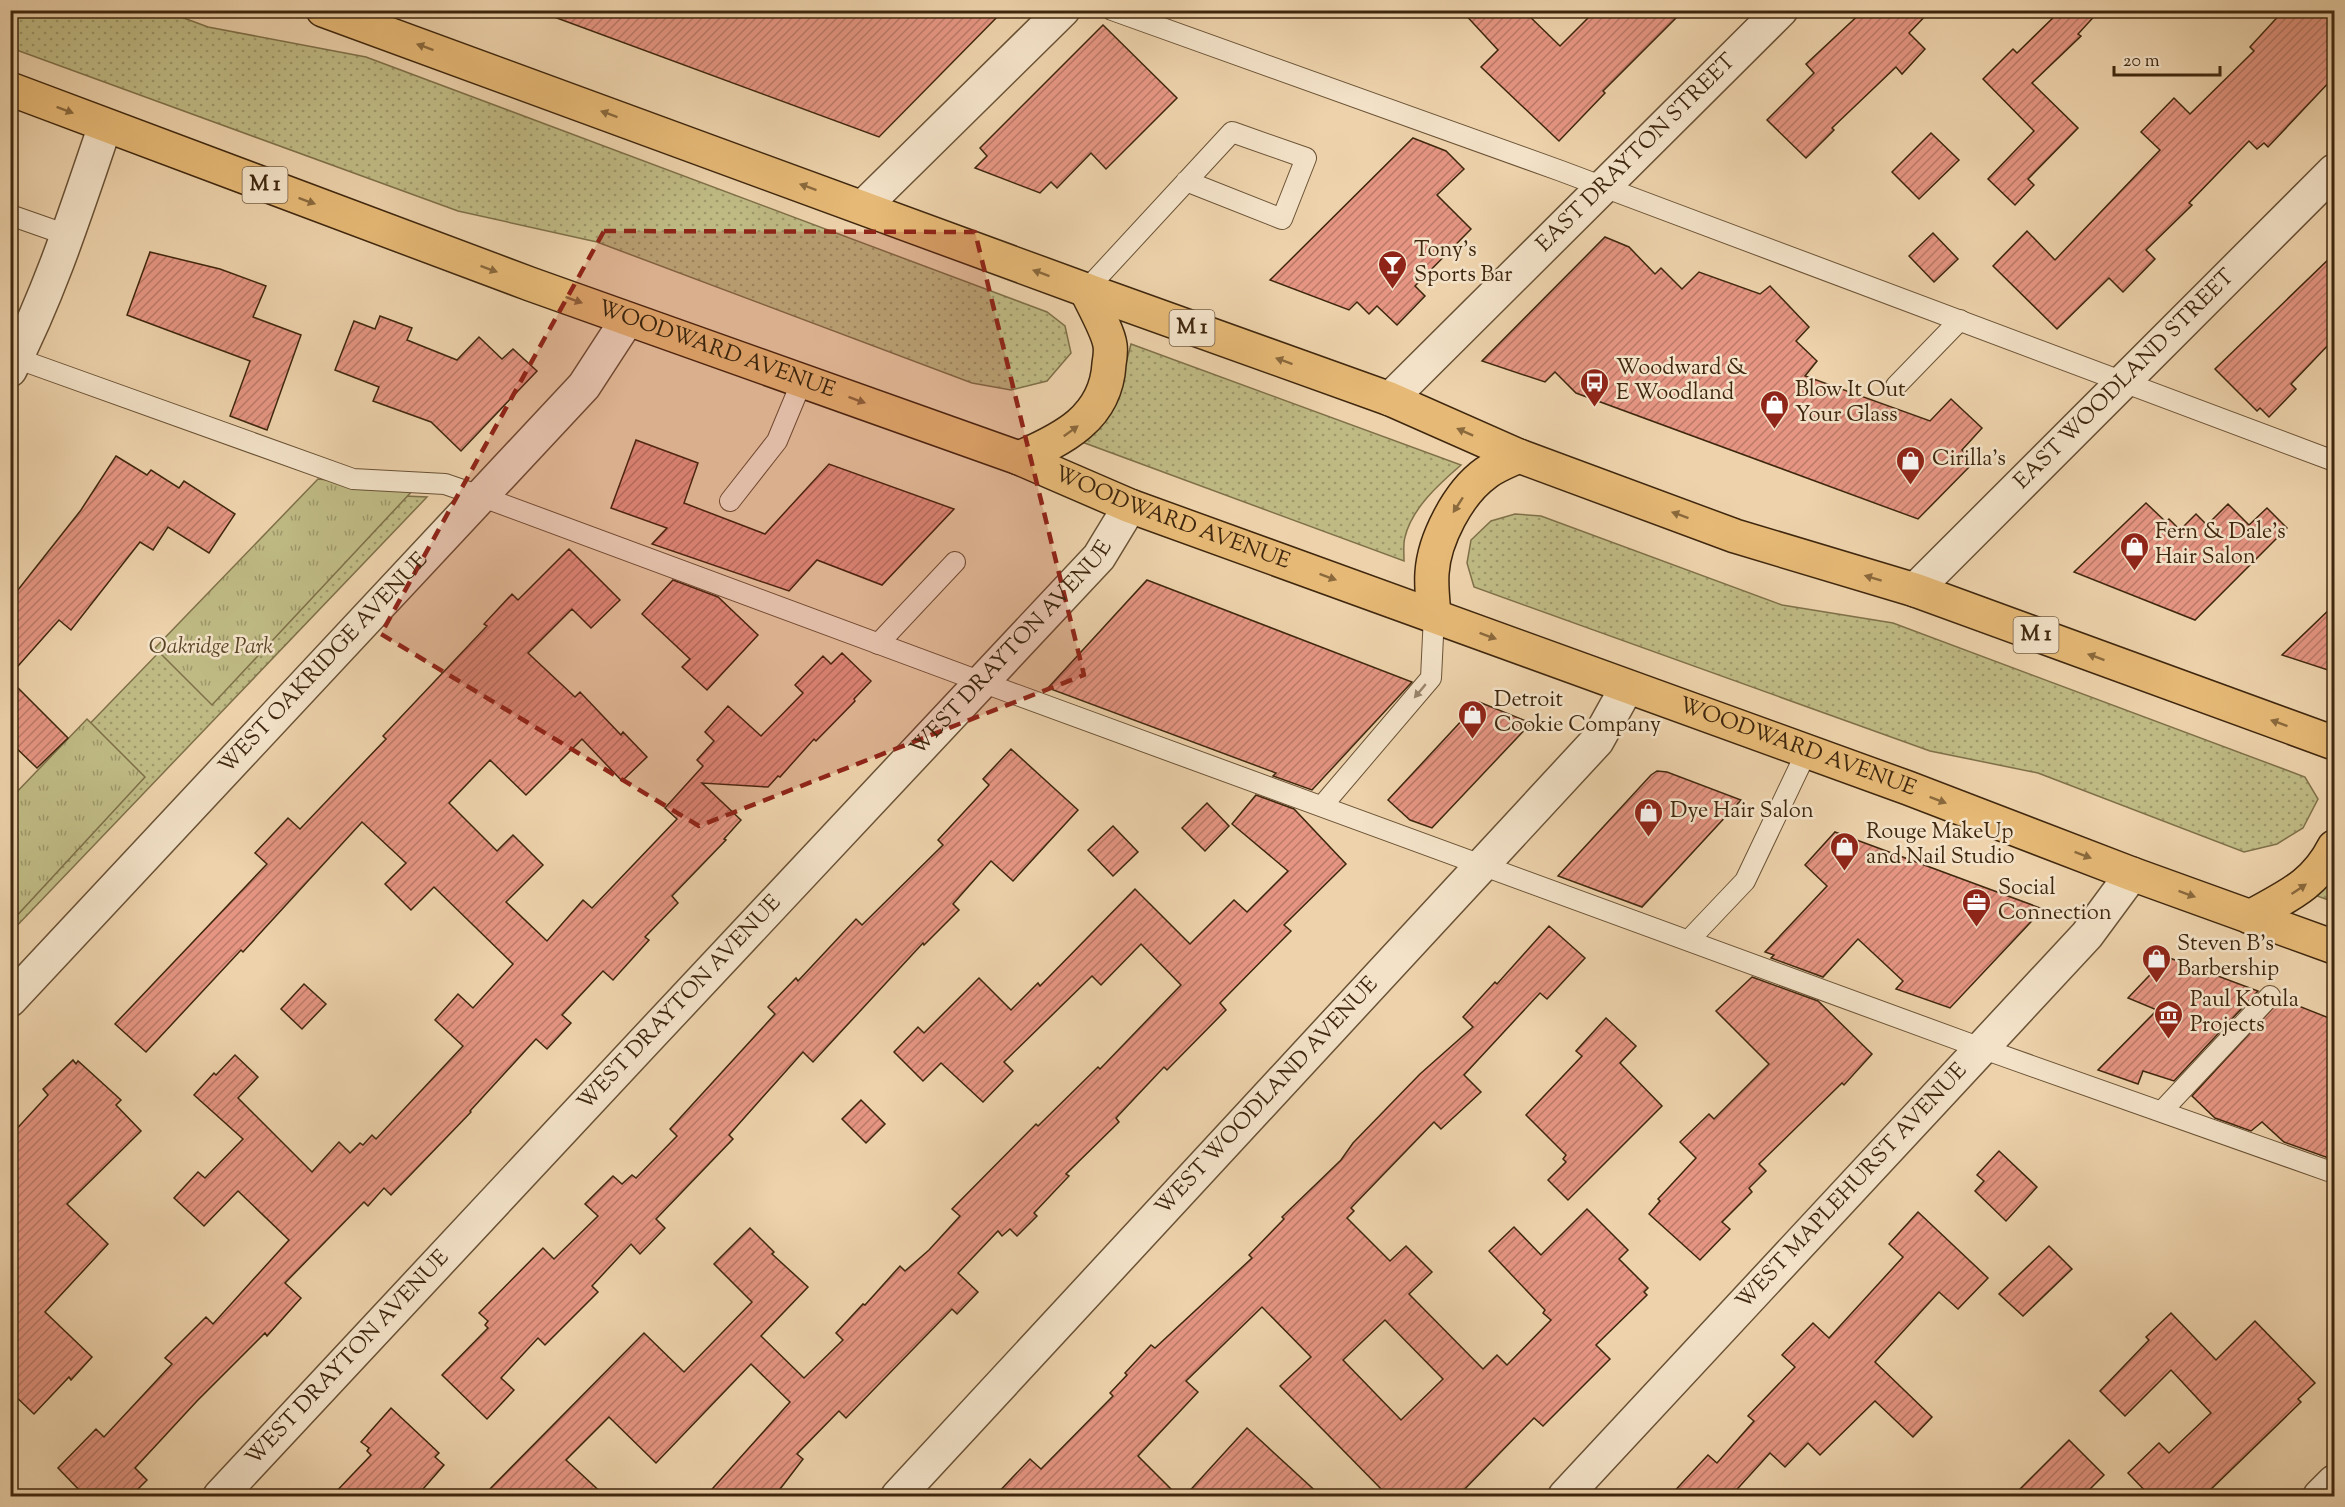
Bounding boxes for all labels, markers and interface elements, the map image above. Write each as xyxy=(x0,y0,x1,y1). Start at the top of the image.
scale bar xyxy=(2114,39,2220,77)
one-way arrow xyxy=(416,42,434,52)
street label: EAST DRAYTON STREET xyxy=(1530,47,1744,260)
text: 20 m xyxy=(2123,49,2160,75)
one-way arrow xyxy=(56,106,74,115)
one-way arrow xyxy=(600,109,618,119)
road number: M 1 xyxy=(242,167,288,203)
one-way arrow xyxy=(799,181,817,191)
one-way arrow xyxy=(298,196,316,206)
place label: Tony's Sports Bar xyxy=(1414,235,1512,292)
bar icon: Tony's Sports Bar xyxy=(1377,248,1409,290)
street label: EAST WOODLAND STREET xyxy=(2008,262,2243,497)
one-way arrow xyxy=(480,264,498,274)
one-way arrow xyxy=(1032,268,1050,277)
street label: WOODWARD AVENUE xyxy=(593,293,839,407)
one-way arrow xyxy=(565,296,583,306)
road number: M 1 xyxy=(1170,310,1214,346)
place label: Woodward & E Woodland xyxy=(1616,353,1747,410)
one-way arrow xyxy=(1275,355,1293,365)
bus stop icon: Woodward & E Woodland xyxy=(1579,366,1611,408)
place label: Blow It Out Your Glass xyxy=(1795,375,1906,432)
shop icon: Blow It Out Your Glass xyxy=(1758,388,1790,430)
one-way arrow xyxy=(848,396,866,406)
one-way arrow xyxy=(1062,425,1078,437)
one-way arrow xyxy=(1456,427,1474,437)
shop icon: Cirilla's xyxy=(1895,444,1927,486)
place label: Cirilla's xyxy=(1932,444,2006,476)
street label: WOODWARD AVENUE xyxy=(1049,459,1294,579)
one-way arrow xyxy=(1453,496,1464,513)
one-way arrow xyxy=(1671,510,1689,520)
place label: Fern & Dale's Hair Salon xyxy=(2155,517,2286,574)
shop icon: Fern & Dale's Hair Salon xyxy=(2118,530,2150,572)
street label: WEST DRAYTON AVENUE xyxy=(903,535,1121,764)
street label: WEST OAKRIDGE AVENUE xyxy=(212,546,436,782)
one-way arrow xyxy=(1864,572,1882,582)
one-way arrow xyxy=(1319,573,1337,583)
road number: M 1 xyxy=(2014,617,2058,653)
one-way arrow xyxy=(1480,631,1498,641)
park label: Oakridge Park xyxy=(149,632,273,664)
one-way arrow xyxy=(2087,651,2105,661)
one-way arrow xyxy=(1414,683,1427,698)
place label: Detroit Cookie Company xyxy=(1494,685,1661,742)
street label: WOODWARD AVENUE xyxy=(1674,690,1920,806)
shop icon: Detroit Cookie Company xyxy=(1457,698,1489,740)
one-way arrow xyxy=(2270,718,2288,728)
one-way arrow xyxy=(1930,795,1948,805)
shop icon: Dye Hair Salon xyxy=(1633,796,1665,838)
place label: Dye Hair Salon xyxy=(1670,796,1814,828)
place label: Rouge MakeUp and Nail Studio xyxy=(1866,817,2015,874)
shop icon: Rouge MakeUp and Nail Studio xyxy=(1829,830,1861,872)
one-way arrow xyxy=(2074,850,2092,860)
place label: Social Connection xyxy=(1998,873,2112,930)
one-way arrow xyxy=(2290,883,2306,895)
office icon: Social Connection xyxy=(1961,886,1993,928)
street label: WEST DRAYTON AVENUE xyxy=(571,889,789,1119)
one-way arrow xyxy=(2178,890,2196,899)
place label: Steven B's Barbership xyxy=(2177,929,2279,986)
shop icon: Steven B's Barbership xyxy=(2140,942,2172,984)
street label: WEST WOODLAND AVENUE xyxy=(1149,970,1386,1223)
place label: Paul Kotula Projects xyxy=(2190,985,2299,1042)
museum icon: Paul Kotula Projects xyxy=(2153,998,2185,1040)
street label: WEST MAPLEHURST AVENUE xyxy=(1729,1057,1975,1318)
street label: WEST DRAYTON AVENUE xyxy=(239,1243,457,1474)

